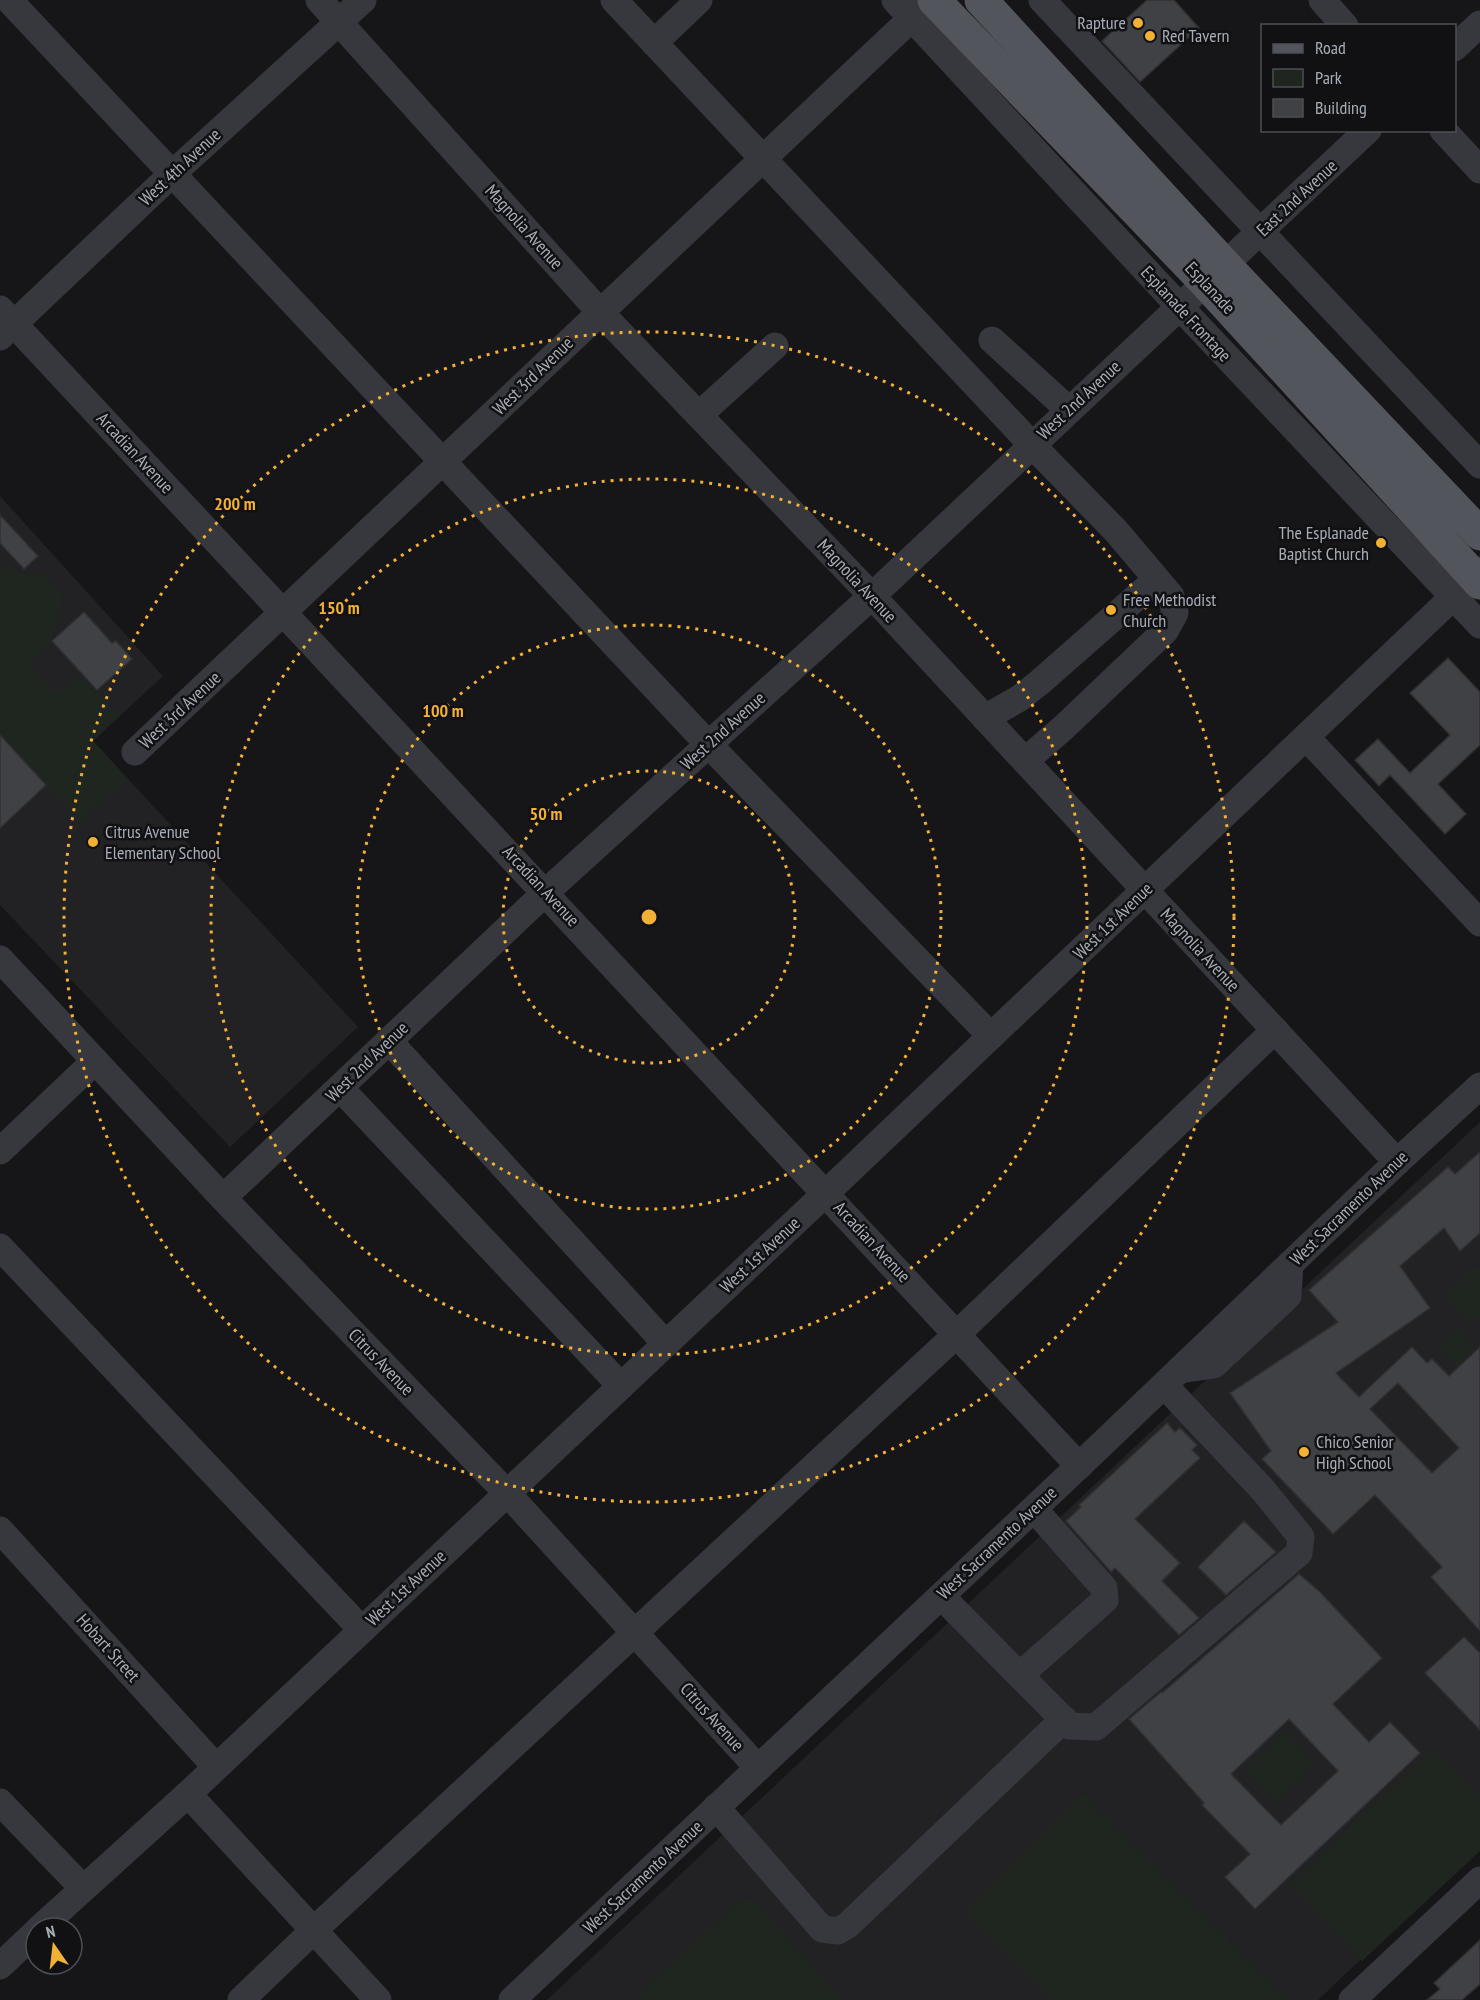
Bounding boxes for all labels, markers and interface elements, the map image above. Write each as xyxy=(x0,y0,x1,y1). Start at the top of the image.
place label: Rapture xyxy=(1077,11,1126,34)
marker: Rapture xyxy=(1131,16,1145,30)
place label: Red Tavern xyxy=(1162,24,1229,47)
legend xyxy=(1261,24,1456,132)
marker: Red Tavern xyxy=(1143,29,1157,43)
text: Road xyxy=(1315,36,1346,59)
text: Park xyxy=(1315,66,1342,89)
text: Building xyxy=(1315,96,1367,119)
street label: West 4th Avenue xyxy=(134,123,225,210)
street label: East 2nd Avenue xyxy=(1251,154,1342,241)
street label: Magnolia Avenue xyxy=(480,179,568,274)
street label: Esplanade xyxy=(1180,257,1240,319)
street label: Esplanade Frontage xyxy=(1136,261,1237,366)
street label: West 3rd Avenue xyxy=(487,331,578,420)
street label: West 2nd Avenue xyxy=(1032,355,1125,444)
street label: Arcadian Avenue xyxy=(92,407,179,498)
text: 200 m xyxy=(214,492,256,515)
place label: The Esplanade Baptist Church xyxy=(1278,521,1369,565)
street label: Magnolia Avenue xyxy=(813,534,902,627)
marker: The Esplanade Baptist Church xyxy=(1374,536,1388,550)
place label: Free Methodist Church xyxy=(1123,588,1216,632)
text: 150 m xyxy=(318,596,360,619)
marker: Free Methodist Church xyxy=(1104,603,1118,617)
street label: West 3rd Avenue xyxy=(134,666,225,753)
street label: West 2nd Avenue xyxy=(675,686,770,775)
text: 100 m xyxy=(422,699,464,722)
text: 50 m xyxy=(530,802,562,825)
place label: Citrus Avenue Elementary School xyxy=(105,820,221,864)
marker: Citrus Avenue Elementary School xyxy=(86,835,100,849)
street label: Arcadian Avenue xyxy=(498,840,585,931)
street label: West 1st Avenue xyxy=(1068,877,1157,964)
street label: Magnolia Avenue xyxy=(1156,903,1245,996)
centre of rings xyxy=(639,907,659,927)
street label: West 2nd Avenue xyxy=(320,1016,413,1107)
street label: West Sacramento Avenue xyxy=(1285,1145,1413,1270)
street label: Arcadian Avenue xyxy=(829,1196,916,1287)
street label: West 1st Avenue xyxy=(715,1212,805,1298)
street label: Citrus Avenue xyxy=(344,1323,419,1400)
place label: Chico Senior High School xyxy=(1316,1430,1393,1474)
marker: Chico Senior High School xyxy=(1297,1445,1311,1459)
street label: West Sacramento Avenue xyxy=(932,1481,1061,1604)
street label: West 1st Avenue xyxy=(361,1545,451,1631)
street label: Hobart Street xyxy=(72,1609,145,1687)
street label: Citrus Avenue xyxy=(675,1677,749,1756)
street label: West Sacramento Avenue xyxy=(578,1815,707,1938)
north arrow xyxy=(24,1916,84,1976)
text: N xyxy=(44,1921,57,1942)

